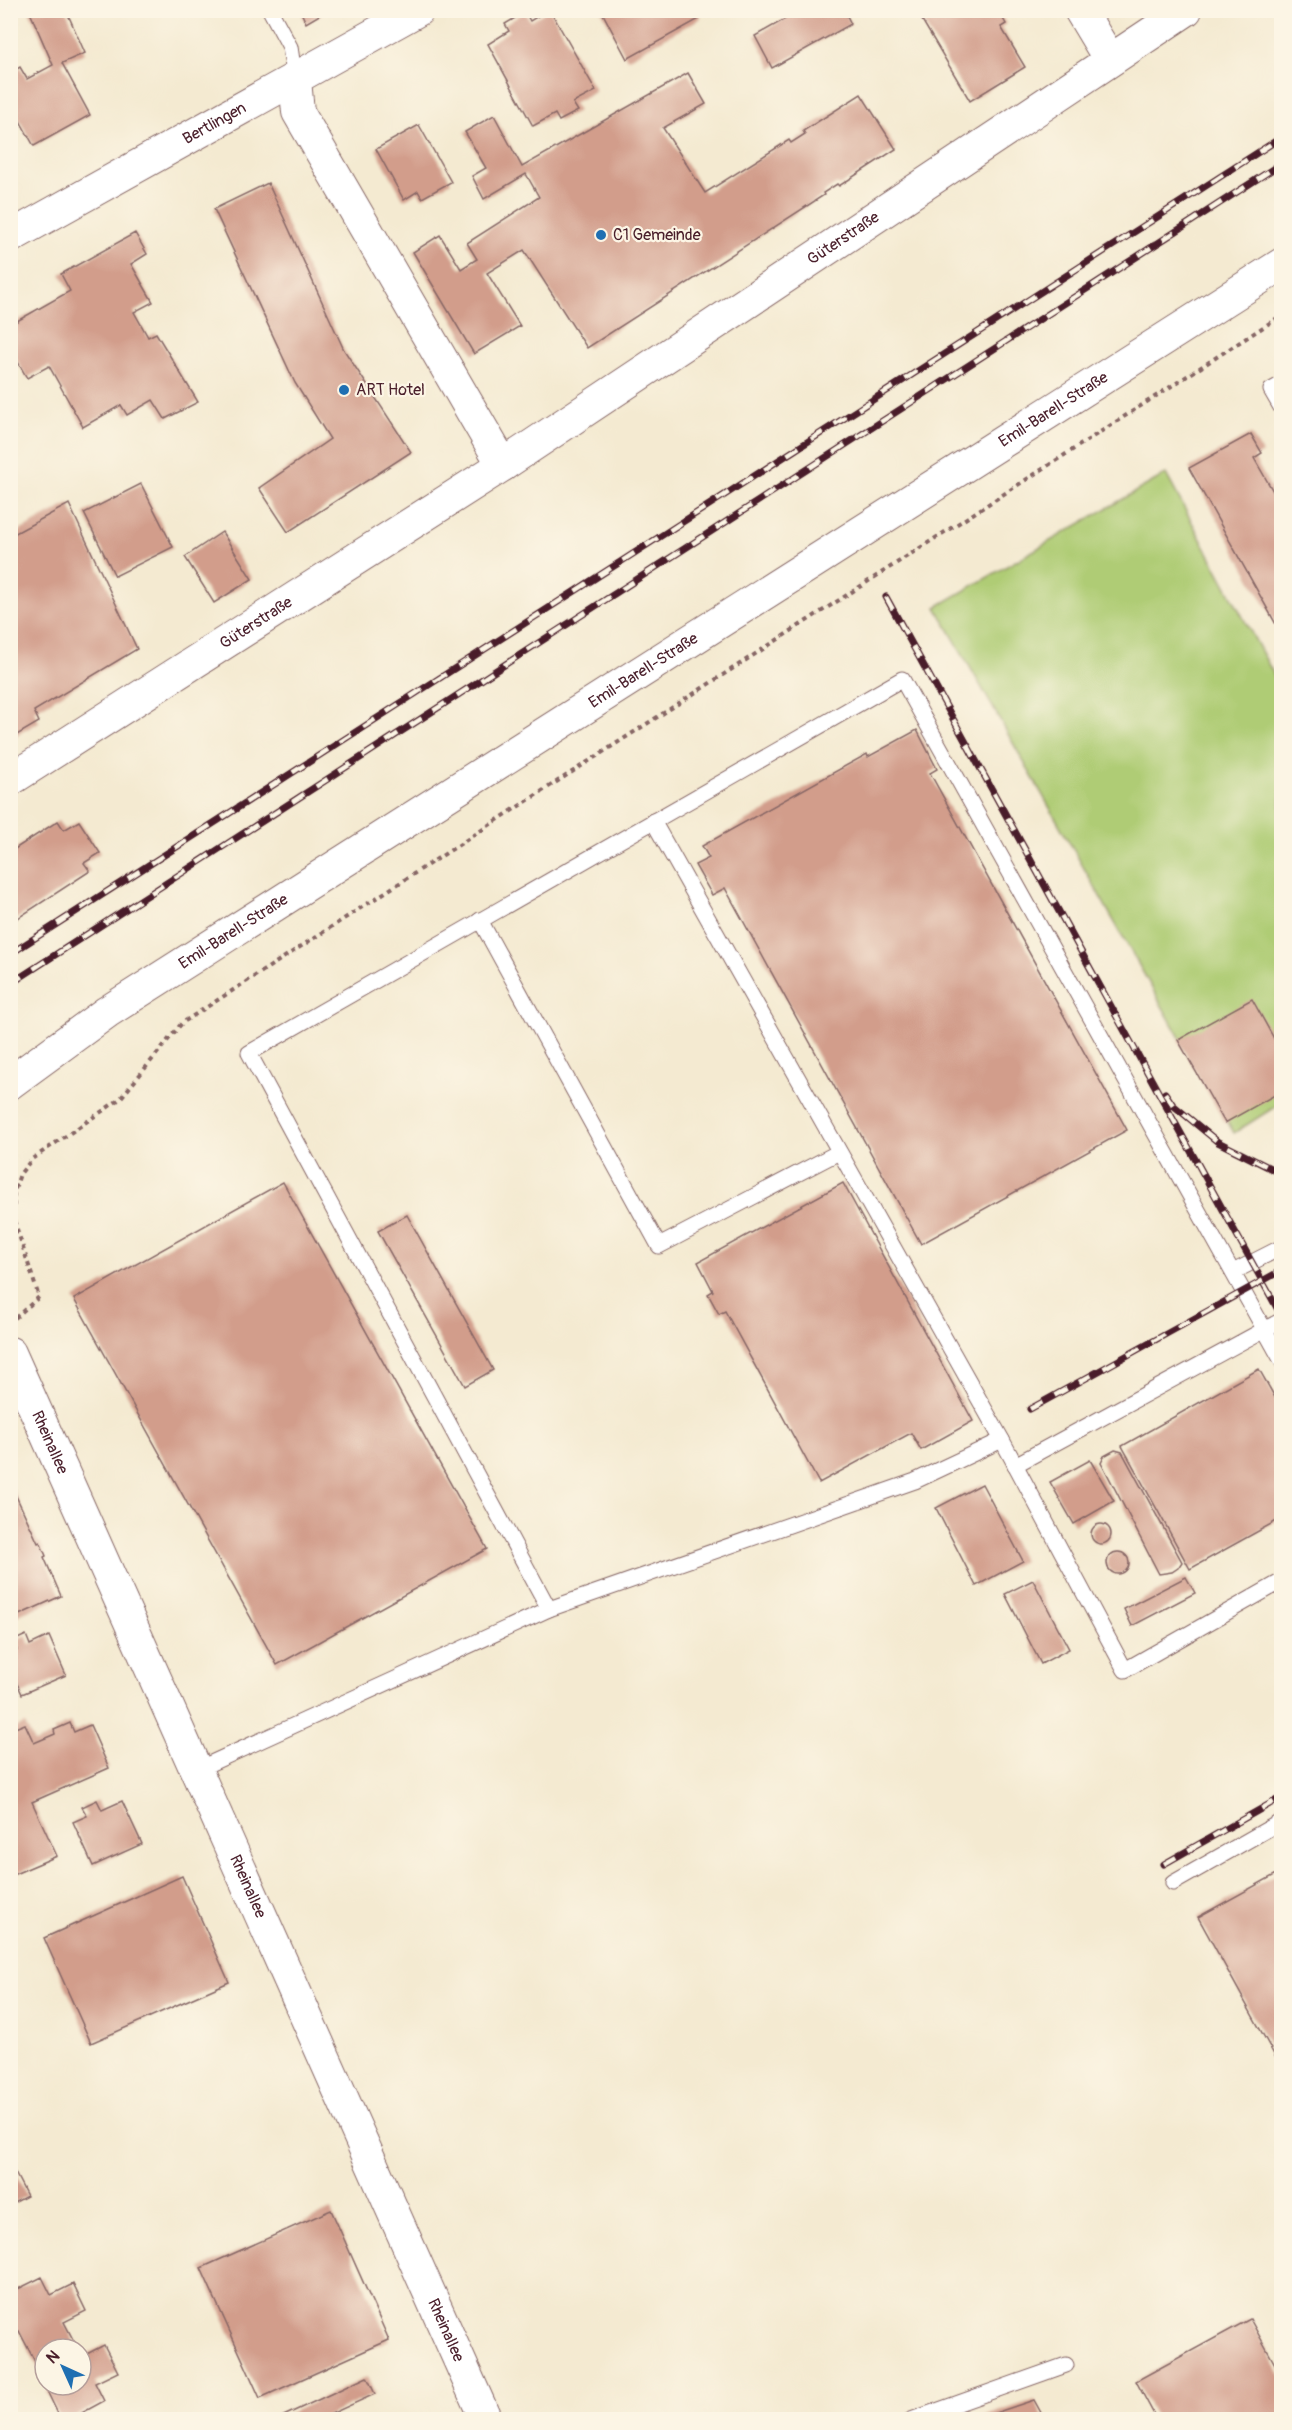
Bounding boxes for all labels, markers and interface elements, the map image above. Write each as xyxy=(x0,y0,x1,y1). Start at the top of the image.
street label: Bertlingen xyxy=(179,98,250,149)
street label: Güterstraße xyxy=(804,207,883,269)
place label: C1 Gemeinde xyxy=(613,225,701,245)
marker: C1 Gemeinde xyxy=(594,228,608,242)
street label: Emil-Barell-Straße xyxy=(995,367,1112,452)
place label: ART Hotel xyxy=(356,380,425,400)
marker: ART Hotel xyxy=(337,383,351,397)
street label: Güterstraße xyxy=(216,592,296,653)
street label: Emil-Barell-Straße xyxy=(585,628,702,713)
street label: Emil-Barell-Straße xyxy=(175,889,292,974)
street label: Rheinallee xyxy=(27,1408,73,1477)
street label: Rheinallee xyxy=(225,1852,271,1921)
street label: Rheinallee xyxy=(423,2295,469,2365)
north arrow xyxy=(33,2337,93,2397)
text: N xyxy=(42,2346,64,2368)

